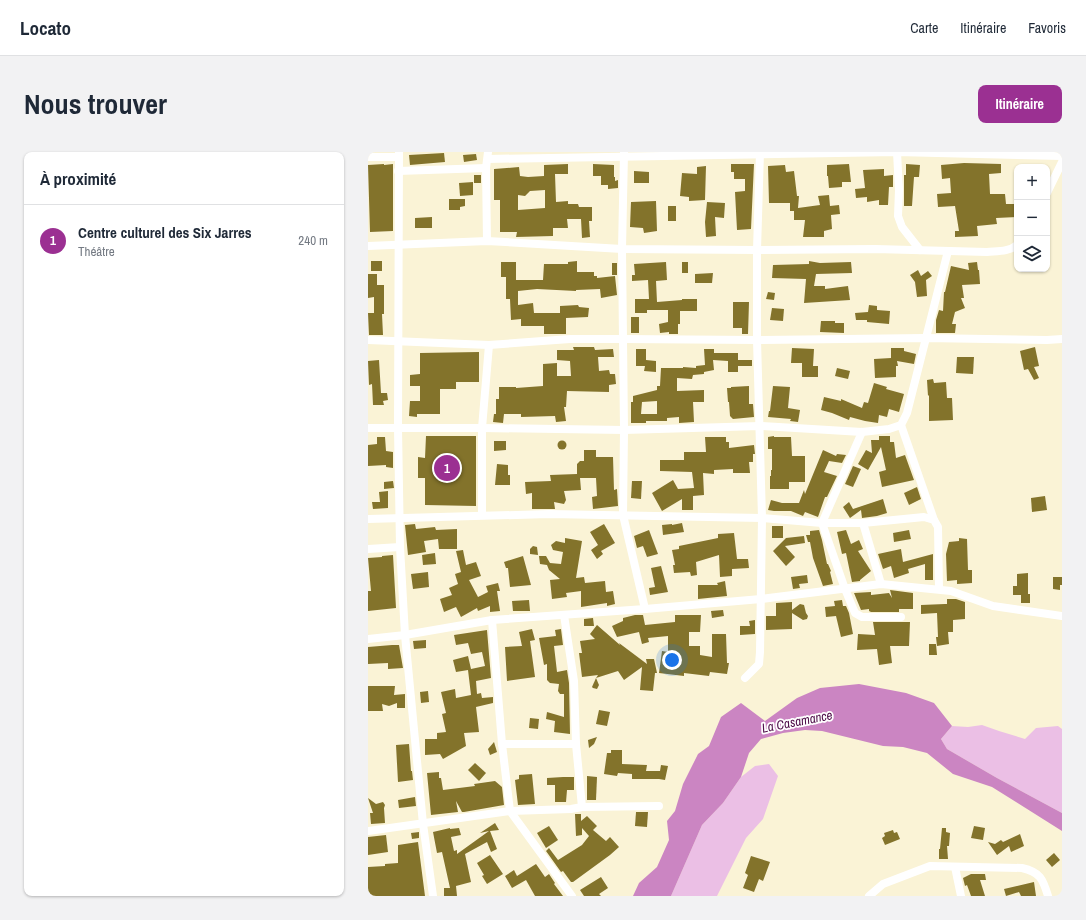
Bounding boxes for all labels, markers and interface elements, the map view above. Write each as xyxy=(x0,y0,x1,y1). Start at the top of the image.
text: Locato xyxy=(20,15,71,41)
text: Carte xyxy=(910,19,938,37)
text: Itinéraire xyxy=(960,19,1006,37)
text: Favoris xyxy=(1028,19,1066,37)
text: Nous trouver xyxy=(24,85,167,123)
button: Itinéraire xyxy=(978,85,1062,123)
map controls xyxy=(1014,164,1050,272)
button: + xyxy=(1014,164,1050,200)
text: À proximité xyxy=(40,167,116,190)
button: − xyxy=(1014,200,1050,236)
text: Centre culturel des Six Jarres xyxy=(78,222,252,243)
text: 1 xyxy=(50,232,56,249)
text: 240 m xyxy=(298,232,328,249)
button: layers xyxy=(1014,236,1050,272)
text: Théâtre xyxy=(78,243,115,260)
pin: 1 xyxy=(434,453,460,483)
your location xyxy=(662,650,682,670)
water label: La Casamance xyxy=(760,706,834,737)

